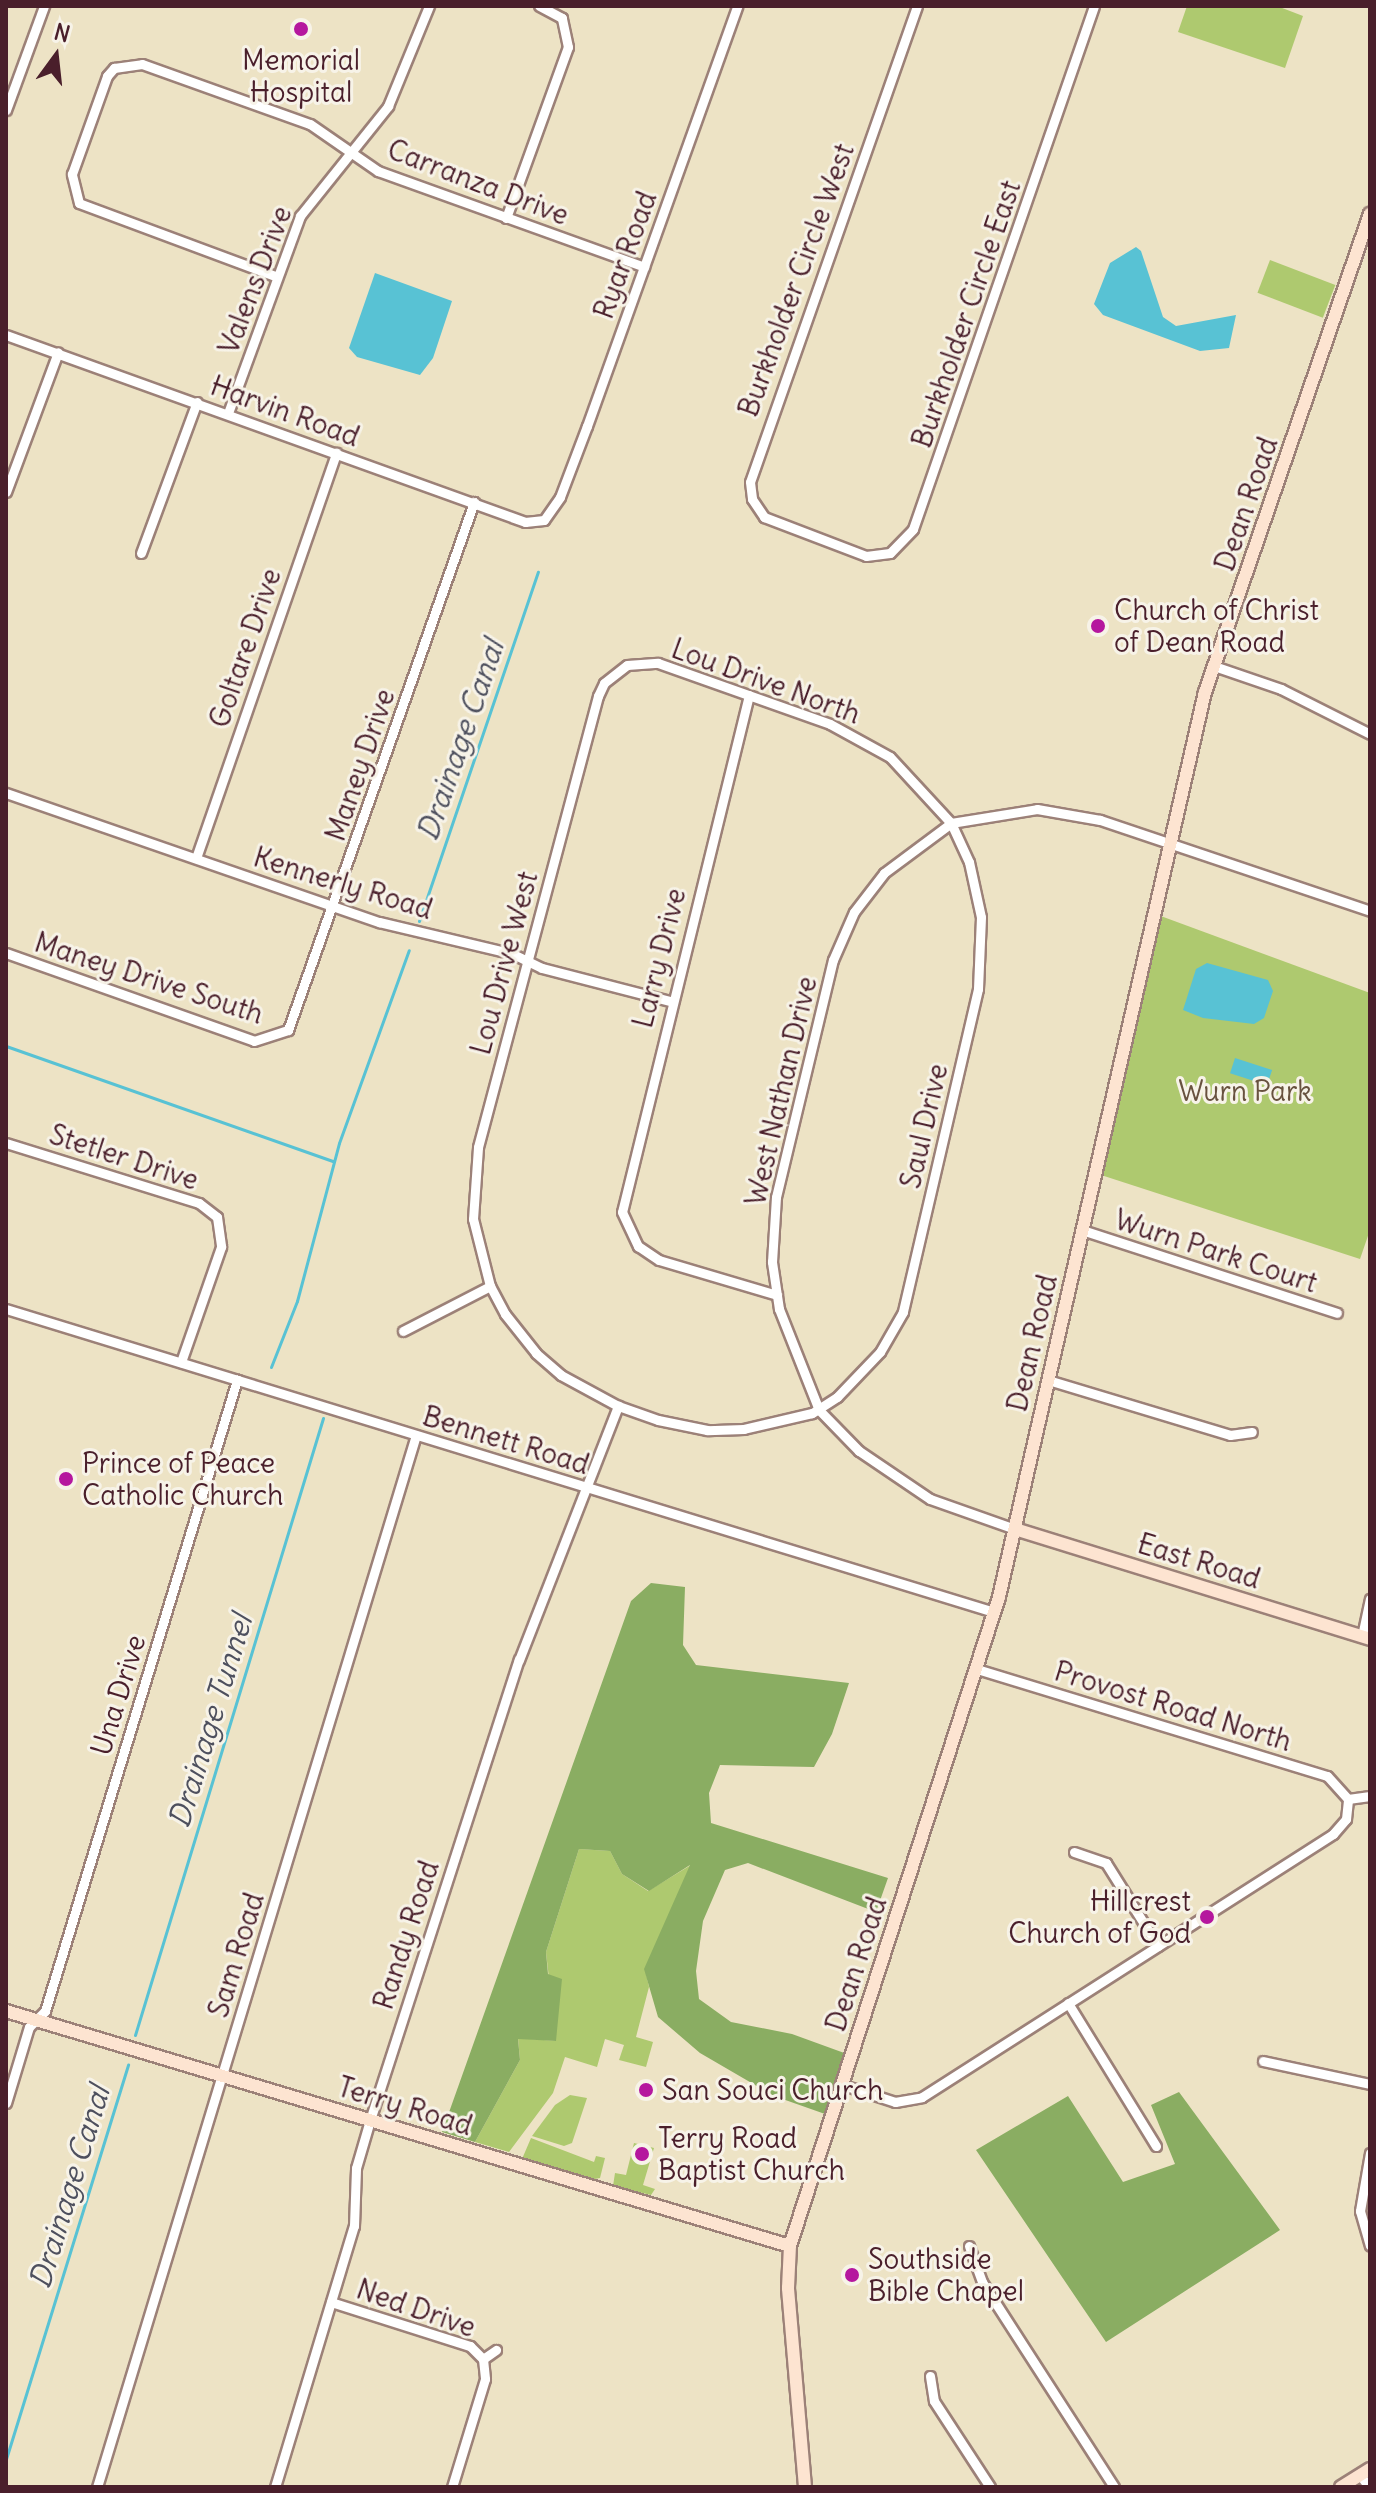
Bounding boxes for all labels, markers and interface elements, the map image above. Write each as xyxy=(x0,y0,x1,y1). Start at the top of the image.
north arrow xyxy=(16,16,96,96)
text: N xyxy=(51,17,73,48)
marker: Memorial Hospital xyxy=(290,18,312,40)
place label: Memorial Hospital xyxy=(242,43,360,109)
street label: Carranza Drive xyxy=(383,132,573,232)
street label: Burkholder Circle West xyxy=(731,139,861,421)
street label: Burkholder Circle East xyxy=(904,176,1028,452)
street label: Ryar Road xyxy=(586,187,664,323)
street label: Valens Drive xyxy=(211,201,299,359)
street label: Harvin Road xyxy=(206,369,364,453)
street label: Dean Road xyxy=(1207,433,1285,575)
street label: Goltare Drive xyxy=(202,564,288,732)
place label: Church of Christ of Dean Road xyxy=(1114,593,1319,659)
marker: Church of Christ of Dean Road xyxy=(1089,617,1107,635)
street label: Lou Drive North xyxy=(667,631,865,731)
water label: Drainage Canal xyxy=(409,635,511,845)
street label: Maney Drive xyxy=(318,685,402,845)
street label: Kennerly Road xyxy=(250,840,436,926)
street label: Lou Drive West xyxy=(463,868,545,1058)
street label: Larry Drive xyxy=(625,885,693,1031)
street label: Maney Drive South xyxy=(30,925,268,1031)
street label: West Nathan Drive xyxy=(738,973,824,1209)
street label: Saul Drive xyxy=(893,1060,955,1192)
park label: Wurn Park xyxy=(1178,1074,1312,1108)
street label: Stetler Drive xyxy=(45,1117,203,1197)
street label: Wurn Park Court xyxy=(1110,1202,1322,1300)
street label: Dean Road xyxy=(1000,1271,1064,1415)
street label: Bennett Road xyxy=(419,1399,593,1481)
place label: Prince of Peace Catholic Church xyxy=(82,1446,283,1512)
marker: Prince of Peace Catholic Church xyxy=(57,1470,75,1488)
street label: East Road xyxy=(1134,1526,1264,1596)
water label: Drainage Tunnel xyxy=(161,1610,259,1832)
street label: Una Drive xyxy=(84,1631,152,1759)
street label: Provost Road North xyxy=(1050,1654,1296,1758)
street label: Randy Road xyxy=(366,1856,446,2014)
place label: Hillcrest Church of God xyxy=(1008,1884,1191,1950)
street label: Sam Road xyxy=(201,1889,271,2021)
street label: Dean Road xyxy=(818,1892,894,2036)
marker: Hillcrest Church of God xyxy=(1198,1908,1216,1926)
street label: Terry Road xyxy=(334,2070,476,2142)
place label: San Souci Church xyxy=(662,2073,884,2107)
marker: San Souci Church xyxy=(637,2081,655,2099)
water label: Drainage Canal xyxy=(21,2082,117,2292)
place label: Terry Road Baptist Church xyxy=(658,2121,845,2187)
marker: Terry Road Baptist Church xyxy=(633,2145,651,2163)
place label: Southside Bible Chapel xyxy=(868,2242,1024,2308)
marker: Southside Bible Chapel xyxy=(843,2266,861,2284)
street label: Ned Drive xyxy=(352,2272,480,2344)

